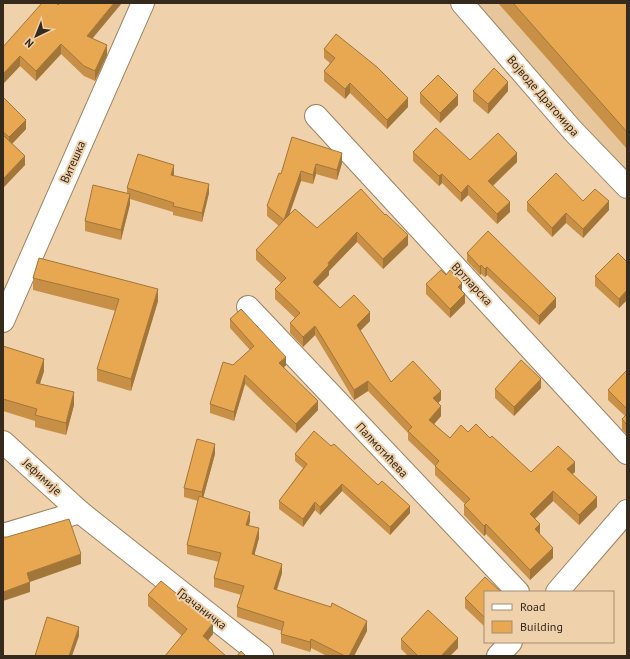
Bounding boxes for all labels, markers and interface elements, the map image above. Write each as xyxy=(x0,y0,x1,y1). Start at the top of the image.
north arrow xyxy=(16,16,56,56)
text: N xyxy=(22,36,37,51)
street label: Војводе Драгомира xyxy=(504,52,583,139)
street label: Витешка xyxy=(57,138,89,185)
street label: Вртларска xyxy=(449,259,496,308)
street label: Палмотићева xyxy=(353,419,412,480)
street label: Јефимије xyxy=(19,454,65,498)
street label: Грачаничка xyxy=(174,585,230,633)
legend xyxy=(484,591,614,643)
text: Road xyxy=(520,599,545,614)
text: Building xyxy=(520,619,563,634)

